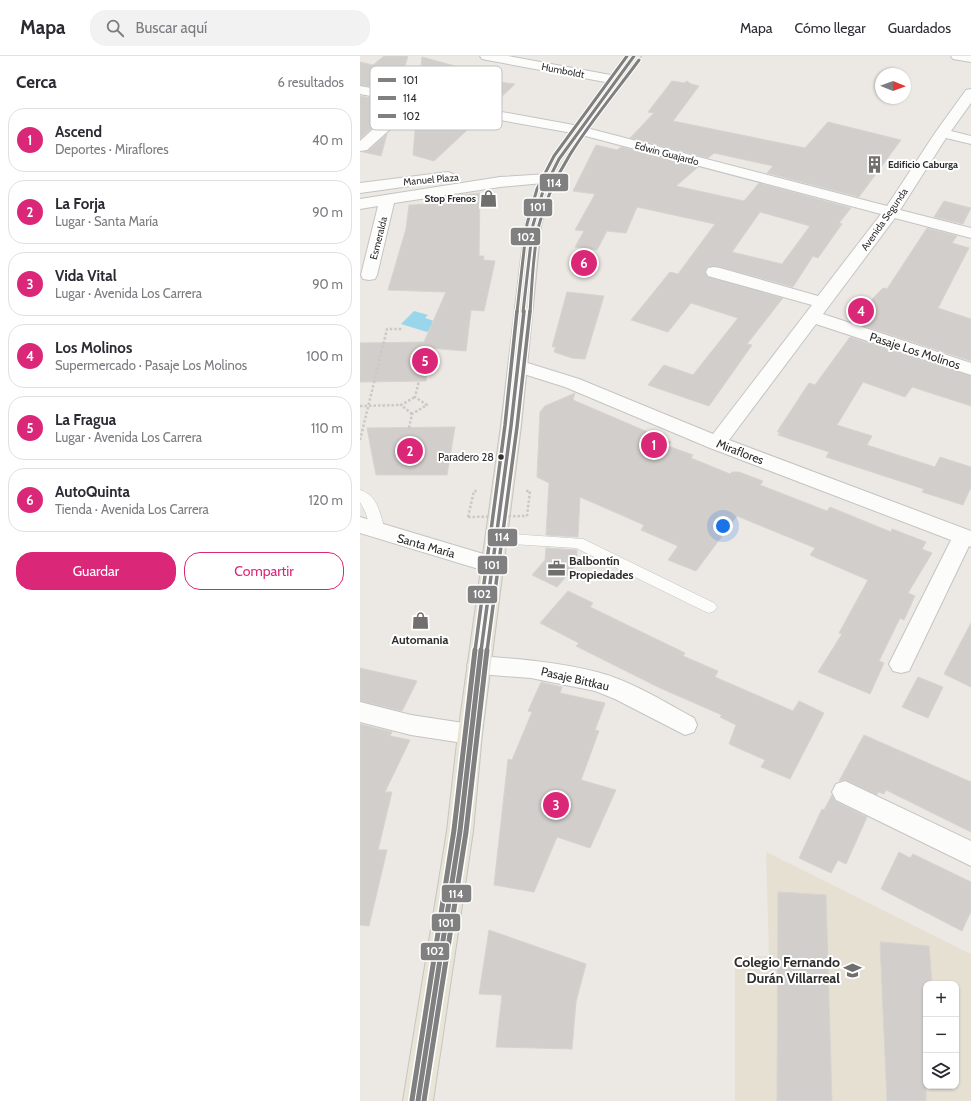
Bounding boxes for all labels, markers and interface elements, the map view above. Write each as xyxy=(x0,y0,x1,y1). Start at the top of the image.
search box xyxy=(90,10,370,46)
text: Mapa xyxy=(20,16,66,39)
icon: search xyxy=(104,17,126,39)
text: Buscar aquí xyxy=(136,19,207,37)
text: Mapa xyxy=(740,19,773,37)
text: Cómo llegar xyxy=(795,19,866,37)
text: Guardados xyxy=(888,19,951,37)
street label: Humboldt xyxy=(540,60,586,81)
legend xyxy=(370,66,502,130)
north arrow xyxy=(875,68,911,104)
text: Cerca xyxy=(16,72,57,92)
text: 101 xyxy=(403,73,418,87)
text: 6 resultados xyxy=(278,74,344,90)
text: 114 xyxy=(403,91,417,105)
text: 102 xyxy=(403,109,420,123)
text: Ascend xyxy=(55,123,102,141)
text: 1 xyxy=(28,132,32,148)
text: 40 m xyxy=(312,132,343,148)
street label: Edwin Guajardo xyxy=(633,139,701,168)
text: Deportes · Miraflores xyxy=(55,141,169,157)
building icon: Edificio Caburga xyxy=(865,154,885,174)
place label: Edificio Caburga xyxy=(888,158,958,171)
street label: Manuel Plaza xyxy=(403,171,460,188)
line badge: 114 xyxy=(539,173,569,192)
text: 114 xyxy=(547,176,562,190)
street label: Avenida Segunda xyxy=(858,185,911,253)
shop icon: Stop Frenos xyxy=(479,188,499,208)
place label: Stop Frenos xyxy=(425,192,476,205)
text: La Forja xyxy=(55,195,105,213)
line badge: 101 xyxy=(523,198,553,217)
text: 101 xyxy=(530,200,546,214)
text: 2 xyxy=(27,204,33,220)
text: 90 m xyxy=(312,204,343,220)
text: Lugar · Santa María xyxy=(55,213,158,229)
street label: Esmeralda xyxy=(367,215,390,261)
line badge: 102 xyxy=(510,227,541,246)
text: 102 xyxy=(517,230,535,244)
pin: 6 xyxy=(571,248,597,278)
text: Vida Vital xyxy=(55,267,117,285)
text: 3 xyxy=(26,276,34,292)
text: 90 m xyxy=(312,276,343,292)
text: Lugar · Avenida Los Carrera xyxy=(55,285,202,301)
pin: 4 xyxy=(848,296,874,326)
street label: Pasaje Los Molinos xyxy=(868,329,962,372)
text: Los Molinos xyxy=(55,339,132,357)
pin: 5 xyxy=(412,346,438,376)
text: 4 xyxy=(26,348,34,364)
text: 100 m xyxy=(306,348,343,364)
text: Supermercado · Pasaje Los Molinos xyxy=(55,357,247,373)
text: La Fragua xyxy=(55,411,116,429)
text: 5 xyxy=(27,420,33,436)
text: 110 m xyxy=(311,420,343,436)
text: Lugar · Avenida Los Carrera xyxy=(55,429,202,445)
pin: 1 xyxy=(641,430,667,460)
pin: 2 xyxy=(397,436,423,466)
street label: Miraflores xyxy=(714,436,766,467)
place label: Paradero 28 xyxy=(438,450,494,464)
marker: Paradero 28 xyxy=(496,452,506,462)
text: AutoQuinta xyxy=(55,483,130,501)
text: 6 xyxy=(26,492,34,508)
text: 120 m xyxy=(309,492,343,508)
text: Tienda · Avenida Los Carrera xyxy=(55,501,209,517)
your location xyxy=(713,516,733,536)
line badge: 114 xyxy=(487,528,518,547)
street label: Santa María xyxy=(396,530,457,561)
text: 114 xyxy=(495,530,510,544)
button: Guardar xyxy=(16,552,176,590)
button: Compartir xyxy=(184,552,344,590)
place label: Balbontín Propiedades xyxy=(569,553,634,582)
line badge: 101 xyxy=(477,555,508,575)
text: 101 xyxy=(484,558,500,572)
office icon: Balbontín Propiedades xyxy=(546,558,566,578)
line badge: 102 xyxy=(467,585,498,604)
text: 102 xyxy=(473,587,491,601)
shop icon: Automania xyxy=(410,611,430,631)
place label: Automania xyxy=(392,632,448,647)
street label: Pasaje Bittkau xyxy=(539,663,611,694)
pin: 3 xyxy=(543,790,569,820)
line badge: 114 xyxy=(441,884,472,903)
text: 114 xyxy=(449,887,464,901)
line badge: 101 xyxy=(431,913,461,932)
text: 101 xyxy=(438,916,454,930)
line badge: 102 xyxy=(420,942,450,961)
text: 102 xyxy=(426,944,444,958)
place label: Colegio Fernando Durán Villarreal xyxy=(734,953,840,987)
school or university icon: Colegio Fernando Durán Villarreal xyxy=(843,960,863,980)
map controls xyxy=(923,981,959,1089)
button: + xyxy=(923,981,959,1017)
button: − xyxy=(923,1017,959,1053)
button: layers xyxy=(923,1053,959,1089)

